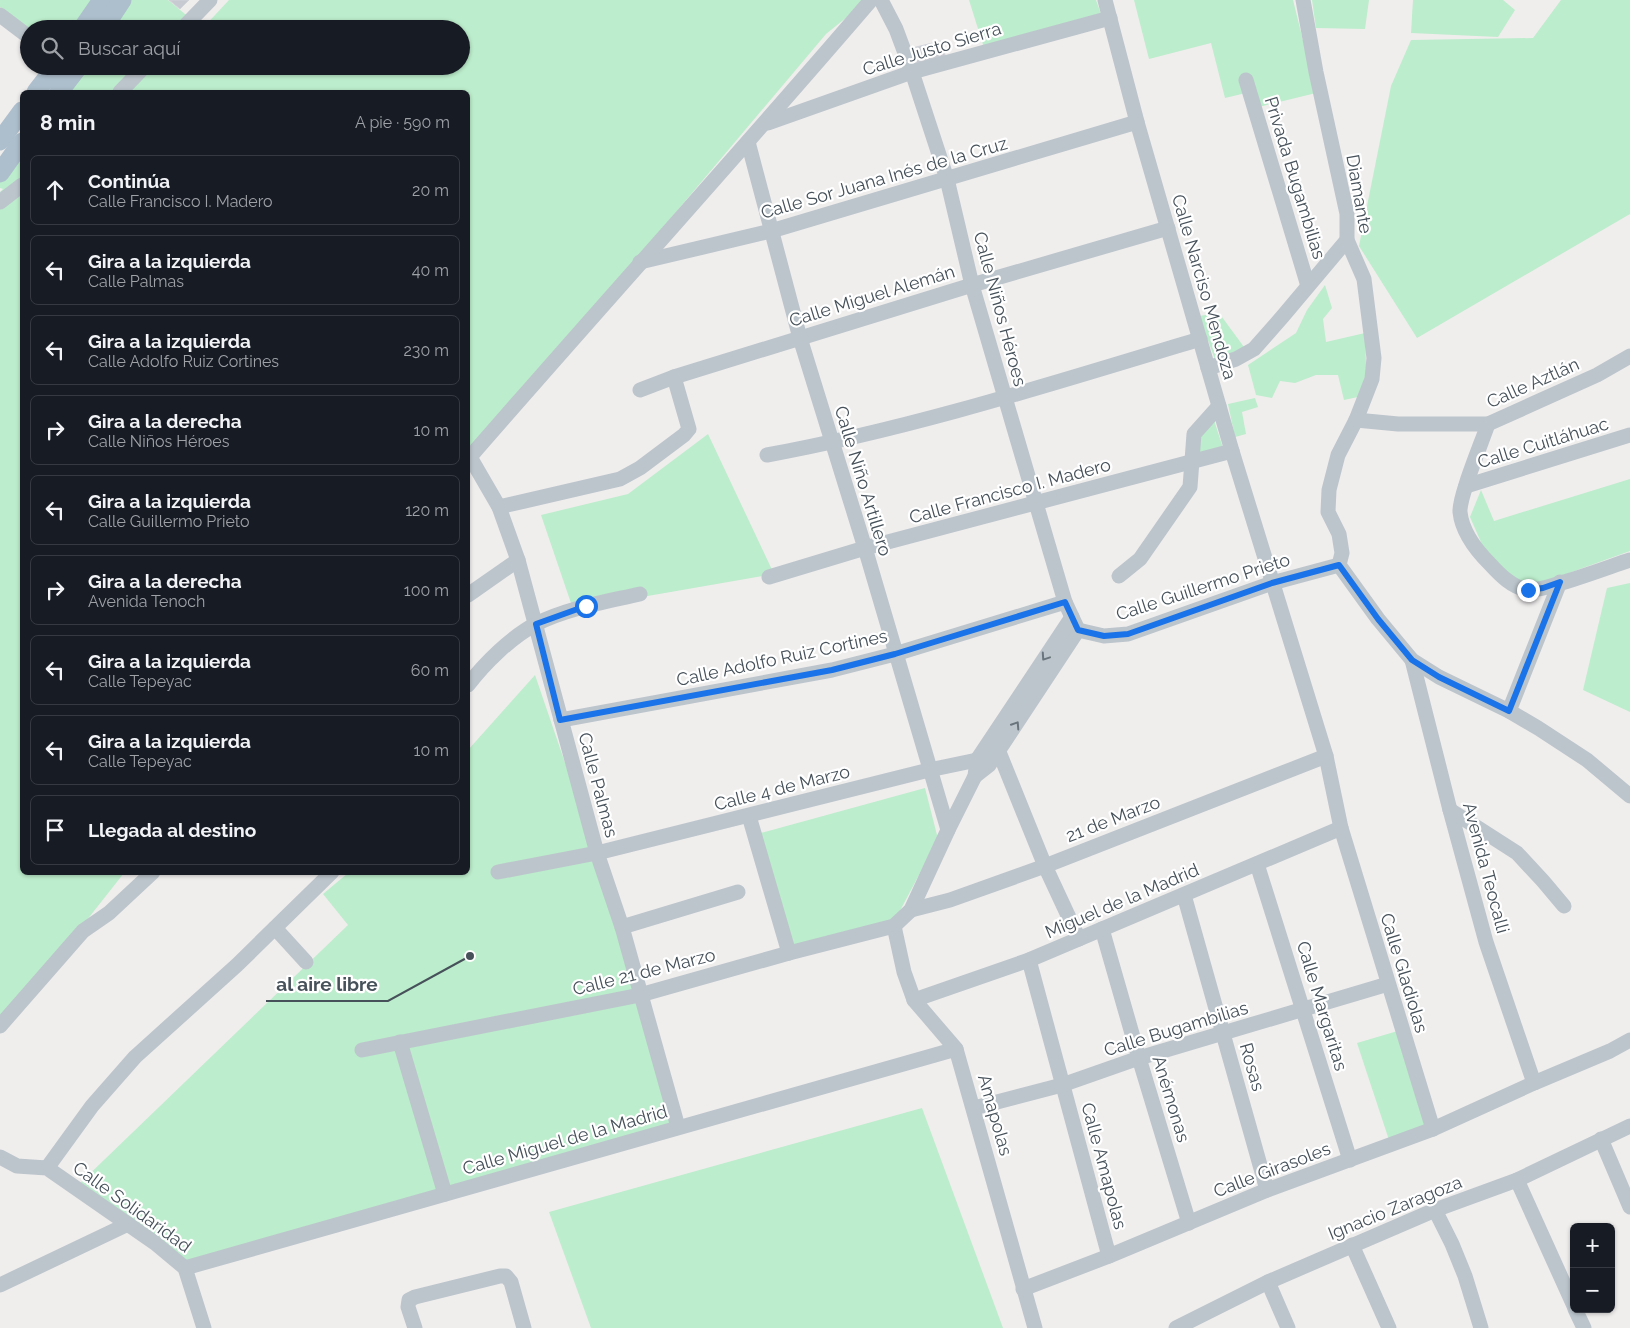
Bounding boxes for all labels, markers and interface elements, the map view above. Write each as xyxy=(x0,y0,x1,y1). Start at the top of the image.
street label: Calle Justo Sierra xyxy=(860,17,1004,80)
search box xyxy=(20,20,470,75)
icon: search xyxy=(38,34,66,62)
text: Buscar aquí xyxy=(78,37,180,59)
street label: Privada Bugambilias xyxy=(1261,94,1330,262)
text: 8 min xyxy=(40,110,95,135)
text: A pie · 590 m xyxy=(355,113,450,132)
street label: Calle Sor Juana Inés de la Cruz xyxy=(758,132,1010,223)
street label: Diamante xyxy=(1342,153,1377,235)
text: Continúa xyxy=(88,170,170,192)
icon: ahead xyxy=(41,176,69,204)
text: 20 m xyxy=(412,181,449,200)
text: Calle Francisco I. Madero xyxy=(88,192,273,211)
street label: Calle Narciso Mendoza xyxy=(1168,192,1241,382)
street label: Calle Niños Héroes xyxy=(970,229,1031,389)
text: Gira a la izquierda xyxy=(88,250,251,272)
icon: left xyxy=(41,256,69,284)
street label: Calle Miguel Alemán xyxy=(787,260,957,331)
text: 40 m xyxy=(412,261,449,280)
text: Calle Palmas xyxy=(88,272,184,291)
text: Gira a la izquierda xyxy=(88,330,251,352)
icon: left xyxy=(41,336,69,364)
text: 230 m xyxy=(404,341,449,360)
text: Calle Adolfo Ruiz Cortines xyxy=(88,352,279,371)
street label: Calle Aztlán xyxy=(1483,353,1582,412)
street label: Calle Niño Artillero xyxy=(831,403,896,559)
text: Gira a la derecha xyxy=(88,410,242,432)
street label: Calle Cuitláhuac xyxy=(1475,413,1611,472)
icon: right xyxy=(41,416,69,444)
text: 10 m xyxy=(414,421,449,440)
text: Calle Niños Héroes xyxy=(88,432,229,451)
street label: Calle Francisco I. Madero xyxy=(907,453,1113,528)
text: Gira a la izquierda xyxy=(88,490,251,512)
icon: left xyxy=(41,496,69,524)
text: 120 m xyxy=(405,501,449,520)
text: Calle Guillermo Prieto xyxy=(88,512,249,531)
street label: Calle Guillermo Prieto xyxy=(1113,548,1293,625)
text: Gira a la derecha xyxy=(88,570,242,592)
icon: right xyxy=(41,576,69,604)
route end xyxy=(1517,579,1540,602)
text: 100 m xyxy=(404,581,449,600)
text: Avenida Tenoch xyxy=(88,592,205,611)
route start xyxy=(575,595,598,618)
street label: Calle Adolfo Ruiz Cortines xyxy=(675,625,890,690)
text: Gira a la izquierda xyxy=(88,650,251,672)
one-way arrow xyxy=(1042,652,1051,661)
icon: left xyxy=(41,656,69,684)
text: 60 m xyxy=(411,661,449,680)
text: Calle Tepeyac xyxy=(88,672,192,691)
one-way arrow xyxy=(1010,721,1020,730)
text: Gira a la izquierda xyxy=(88,730,251,752)
street label: Calle Palmas xyxy=(574,730,623,840)
icon: left xyxy=(41,736,69,764)
text: 10 m xyxy=(414,741,449,760)
text: Calle Tepeyac xyxy=(88,752,192,771)
street label: Calle 4 de Marzo xyxy=(712,760,852,815)
street label: 21 de Marzo xyxy=(1063,791,1163,846)
street label: Avenida Teocalli xyxy=(1459,800,1514,936)
icon: arrive xyxy=(41,816,69,844)
text: Llegada al destino xyxy=(88,819,256,841)
street label: Miguel de la Madrid xyxy=(1042,859,1202,942)
street label: Calle Gladiolas xyxy=(1376,911,1433,1035)
street label: Calle Margaritas xyxy=(1293,939,1352,1073)
street label: Calle 21 de Marzo xyxy=(570,944,718,999)
callout: al aire libre xyxy=(266,967,388,1001)
text: al aire libre xyxy=(276,973,378,995)
street label: Calle Bugambilias xyxy=(1101,997,1251,1060)
street label: Rosas xyxy=(1236,1040,1269,1094)
street label: Anémonas xyxy=(1148,1053,1195,1145)
street label: Amapolas xyxy=(974,1072,1017,1158)
street label: Calle Miguel de la Madrid xyxy=(460,1100,670,1179)
street label: Calle Amapolas xyxy=(1077,1100,1132,1232)
street label: Calle Girasoles xyxy=(1210,1137,1334,1201)
street label: Calle Solidaridad xyxy=(69,1157,196,1257)
street label: Ignacio Zaragoza xyxy=(1325,1171,1465,1244)
map controls xyxy=(1570,1223,1615,1313)
button: + xyxy=(1570,1223,1615,1268)
button: − xyxy=(1570,1268,1615,1313)

